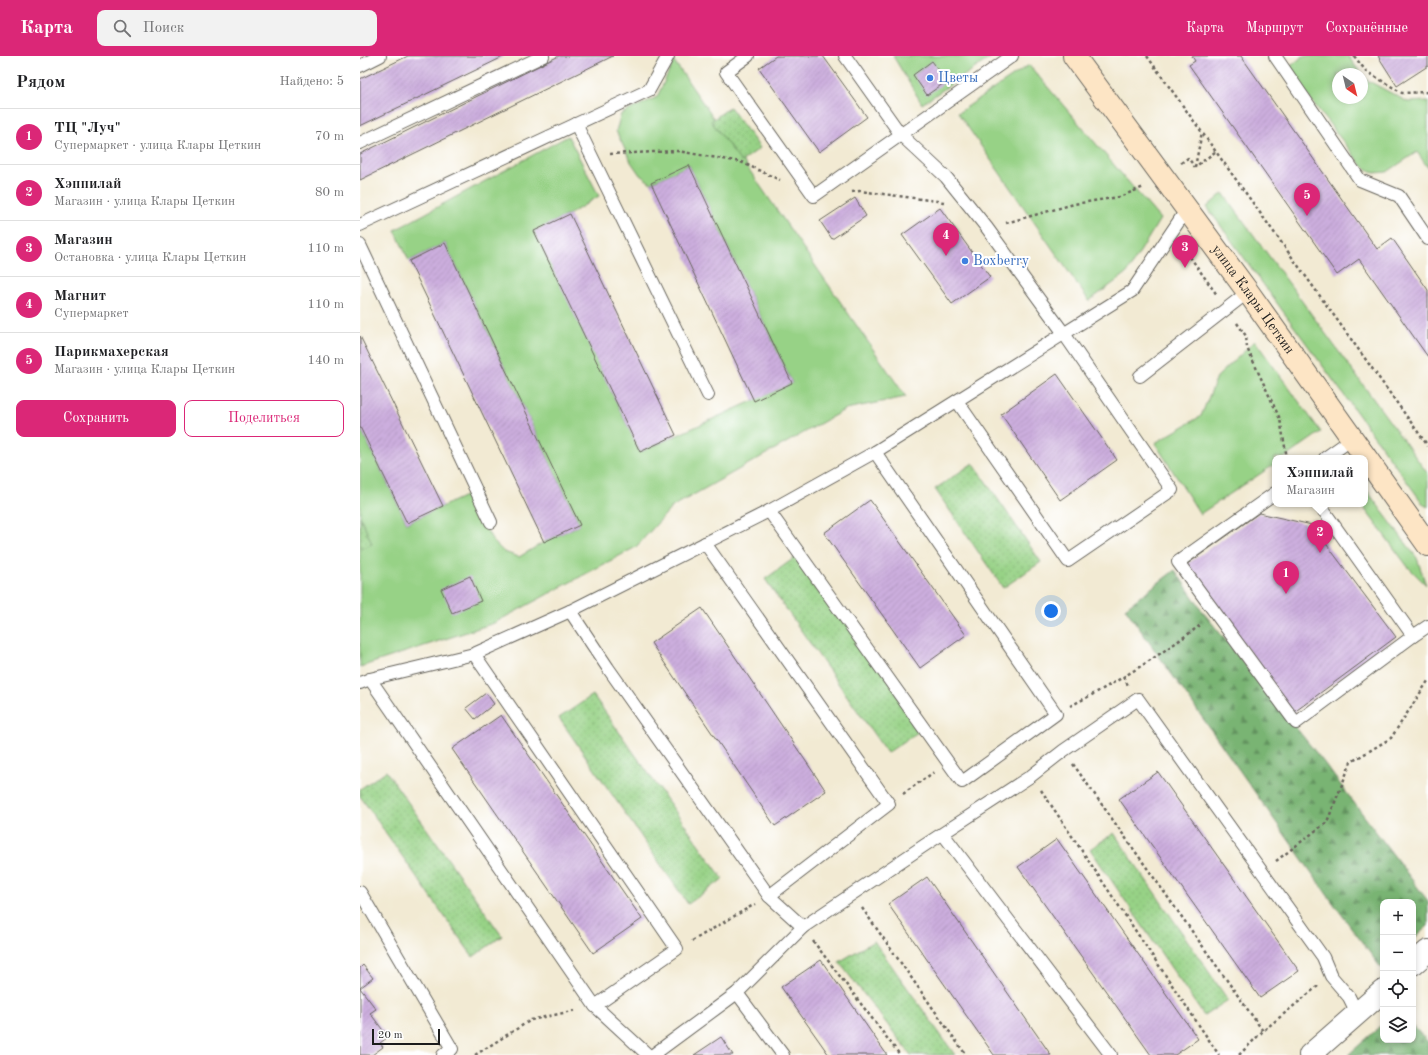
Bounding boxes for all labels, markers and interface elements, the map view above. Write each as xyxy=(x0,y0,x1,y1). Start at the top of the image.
search box xyxy=(97,10,377,46)
icon: search xyxy=(111,17,133,39)
text: Карта xyxy=(20,19,73,38)
text: Поиск xyxy=(143,21,184,36)
text: Карта xyxy=(1186,21,1224,35)
text: Маршрут xyxy=(1246,21,1303,35)
text: Сохранённые xyxy=(1325,21,1408,35)
north arrow xyxy=(1332,68,1368,104)
place label: Цветы xyxy=(938,71,978,85)
marker: Цветы xyxy=(925,73,935,83)
text: Рядом xyxy=(16,74,65,91)
text: Найдено: 5 xyxy=(280,75,344,88)
text: ТЦ "Луч" xyxy=(54,121,121,136)
text: 1 xyxy=(25,130,33,143)
text: 70 m xyxy=(315,130,344,143)
text: Супермаркет · улица Клары Цеткин xyxy=(54,139,261,152)
text: Хэппилай xyxy=(54,177,122,192)
pin: 5 xyxy=(1294,183,1320,216)
text: 2 xyxy=(25,186,33,199)
text: 80 m xyxy=(315,186,344,199)
text: Магазин · улица Клары Цеткин xyxy=(54,195,235,208)
pin: 4 xyxy=(933,223,959,256)
text: Магазин xyxy=(54,233,113,248)
pin: 3 xyxy=(1172,235,1198,268)
text: 3 xyxy=(25,242,33,255)
text: 110 m xyxy=(307,242,344,255)
street label: улица Клары Цеткин xyxy=(1209,242,1297,357)
text: Остановка · улица Клары Цеткин xyxy=(54,251,246,264)
place label: Boxberry xyxy=(973,254,1030,268)
marker: Boxberry xyxy=(960,256,970,266)
text: Магнит xyxy=(54,289,106,304)
text: 4 xyxy=(25,298,33,311)
text: 110 m xyxy=(307,298,344,311)
text: Супермаркет xyxy=(54,307,129,320)
text: Парикмахерская xyxy=(54,345,169,360)
text: 5 xyxy=(25,354,33,367)
text: 140 m xyxy=(307,354,344,367)
text: Магазин · улица Клары Цеткин xyxy=(54,363,235,376)
button: Сохранить xyxy=(16,400,176,437)
button: Поделиться xyxy=(184,400,344,437)
popup xyxy=(1272,455,1368,507)
text: Хэппилай xyxy=(1286,466,1354,481)
text: Магазин xyxy=(1286,484,1335,497)
pin: 2 xyxy=(1307,520,1333,553)
pin: 1 xyxy=(1273,561,1299,594)
your location xyxy=(1041,601,1061,621)
map controls xyxy=(1380,899,1416,1043)
button: + xyxy=(1380,899,1416,935)
button: − xyxy=(1380,935,1416,971)
button: locate xyxy=(1380,971,1416,1007)
button: layers xyxy=(1380,1007,1416,1043)
scale bar xyxy=(372,1027,440,1046)
text: 20 m xyxy=(378,1030,403,1041)

